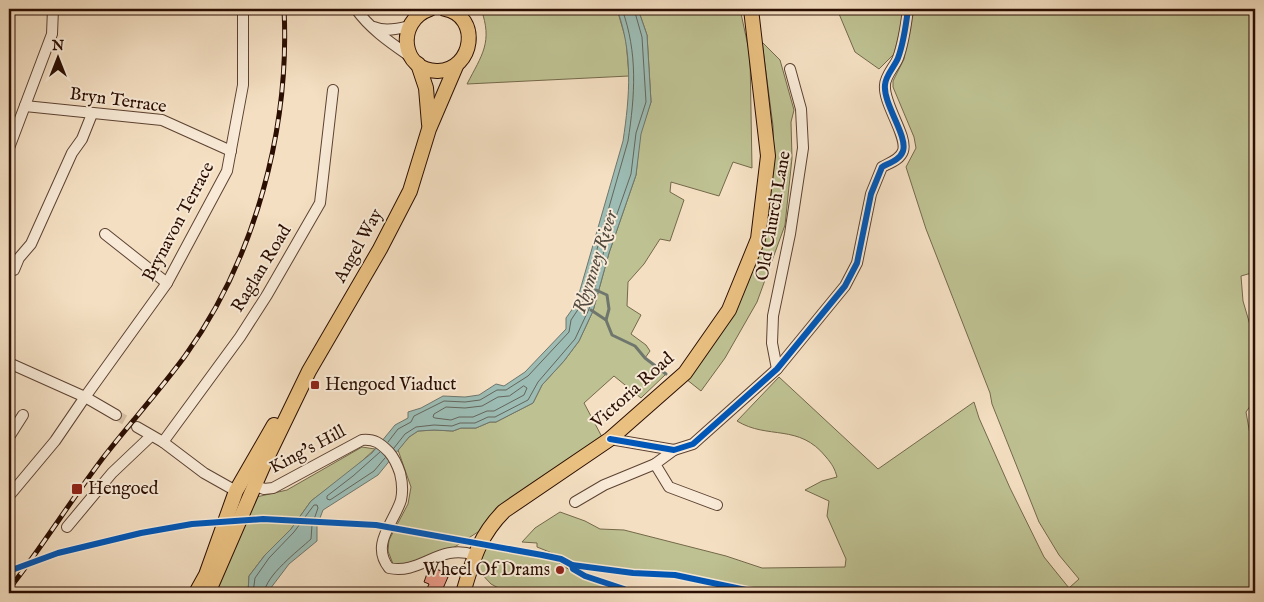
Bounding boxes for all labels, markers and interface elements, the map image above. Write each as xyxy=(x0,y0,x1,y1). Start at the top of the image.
north arrow xyxy=(32,32,82,82)
text: N xyxy=(51,37,64,55)
street label: Bryn Terrace xyxy=(68,83,168,119)
street label: Old Church Lane xyxy=(751,149,797,283)
street label: Brynavon Terrace xyxy=(138,158,220,286)
street label: Angel Way xyxy=(329,205,389,288)
water label: Rhymney River xyxy=(568,206,624,316)
street label: Raglan Road xyxy=(227,221,297,317)
street label: Victoria Road xyxy=(586,347,680,435)
place label: Hengoed Viaduct xyxy=(325,374,456,397)
marker: Hengoed Viaduct xyxy=(309,379,321,391)
street label: King's Hill xyxy=(266,420,350,480)
place label: Hengoed xyxy=(88,478,159,501)
marker: Hengoed xyxy=(70,482,84,496)
place label: Wheel Of Drams xyxy=(423,559,550,582)
marker: Wheel Of Drams xyxy=(554,564,566,576)

